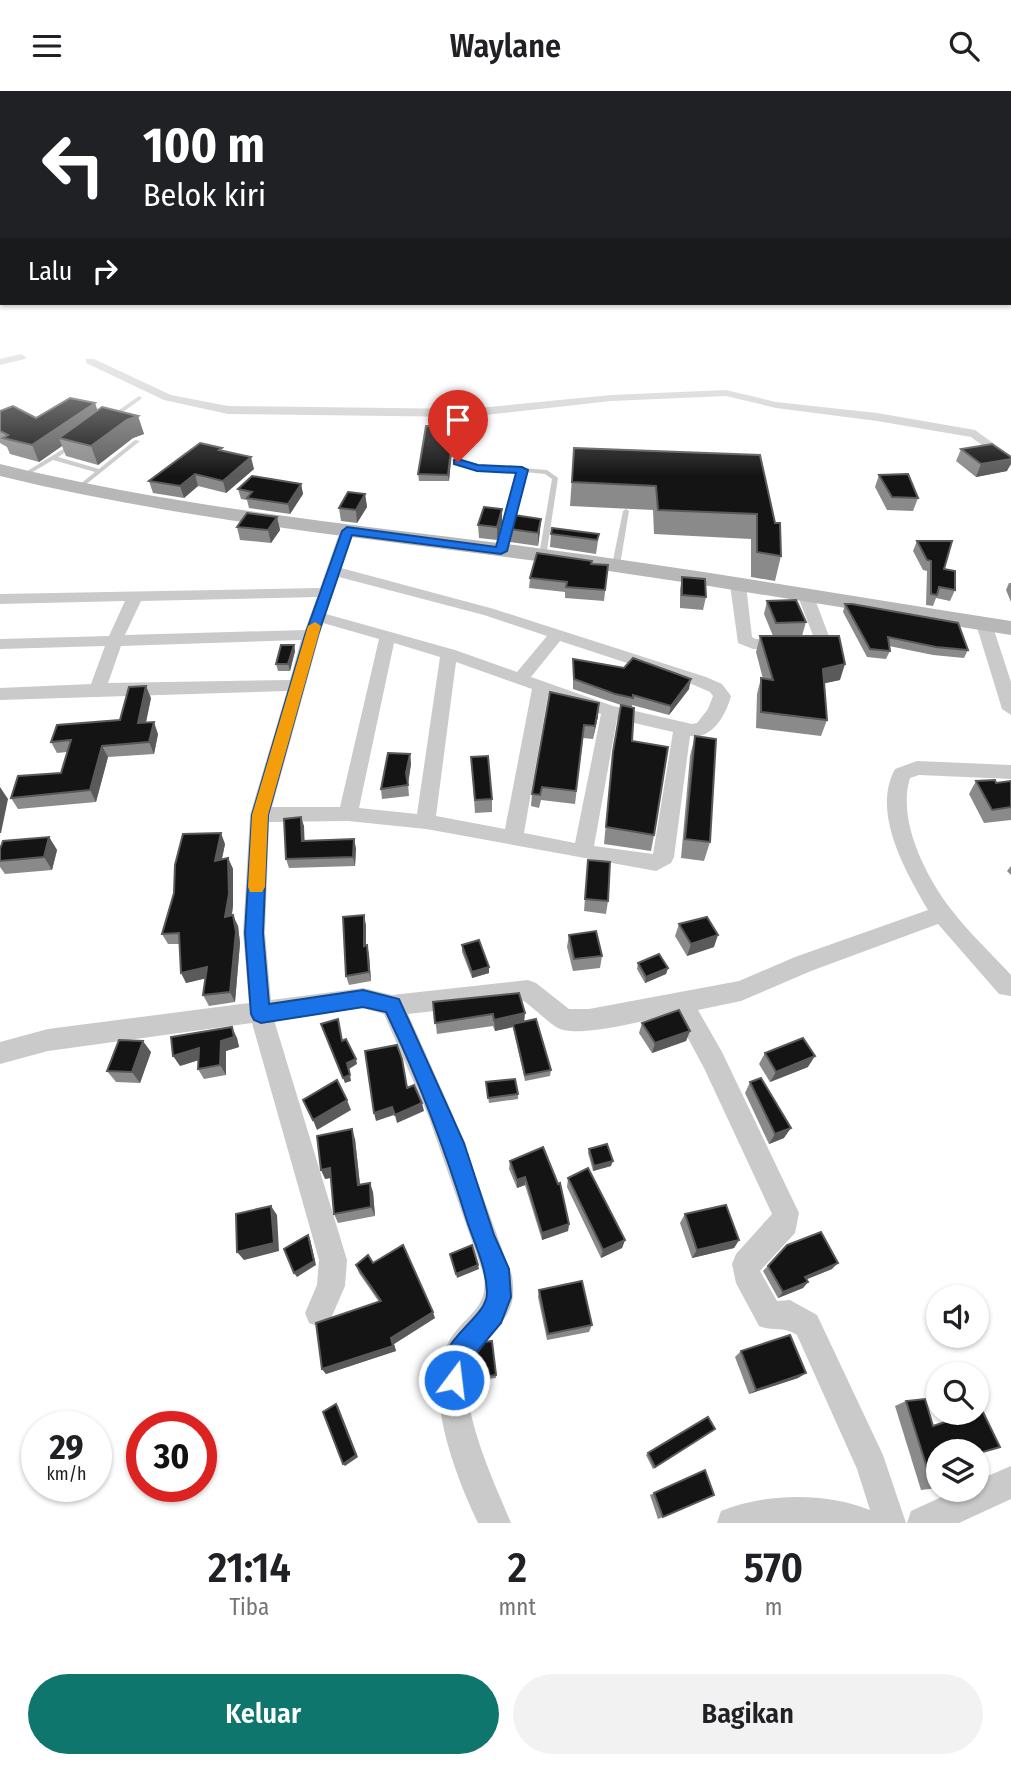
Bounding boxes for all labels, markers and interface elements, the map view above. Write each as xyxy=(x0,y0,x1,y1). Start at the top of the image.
icon: menu xyxy=(28,27,66,65)
text: Waylane xyxy=(450,27,561,65)
icon: search xyxy=(945,27,983,65)
text: 100 m xyxy=(143,116,265,175)
icon: left xyxy=(28,119,119,210)
text: Belok kiri xyxy=(143,176,266,214)
icon: right xyxy=(86,252,124,290)
text: Lalu xyxy=(28,256,72,287)
pin xyxy=(428,390,488,462)
icon: arrive xyxy=(439,401,477,439)
map controls xyxy=(926,1285,989,1502)
button: sound xyxy=(926,1285,989,1348)
position arrow xyxy=(417,1343,491,1417)
button: search xyxy=(926,1362,989,1425)
speed limit sign: 30 xyxy=(126,1411,217,1502)
text: 29 xyxy=(49,1426,84,1468)
button: layers xyxy=(926,1439,989,1502)
text: km/h xyxy=(46,1463,87,1485)
text: 21:14 xyxy=(208,1543,291,1593)
text: 2 xyxy=(508,1543,527,1593)
text: 570 xyxy=(744,1543,803,1593)
text: Tiba xyxy=(229,1593,269,1621)
text: mnt xyxy=(499,1593,536,1621)
text: m xyxy=(765,1593,782,1621)
button: Keluar xyxy=(28,1674,499,1754)
button: Bagikan xyxy=(513,1674,983,1754)

